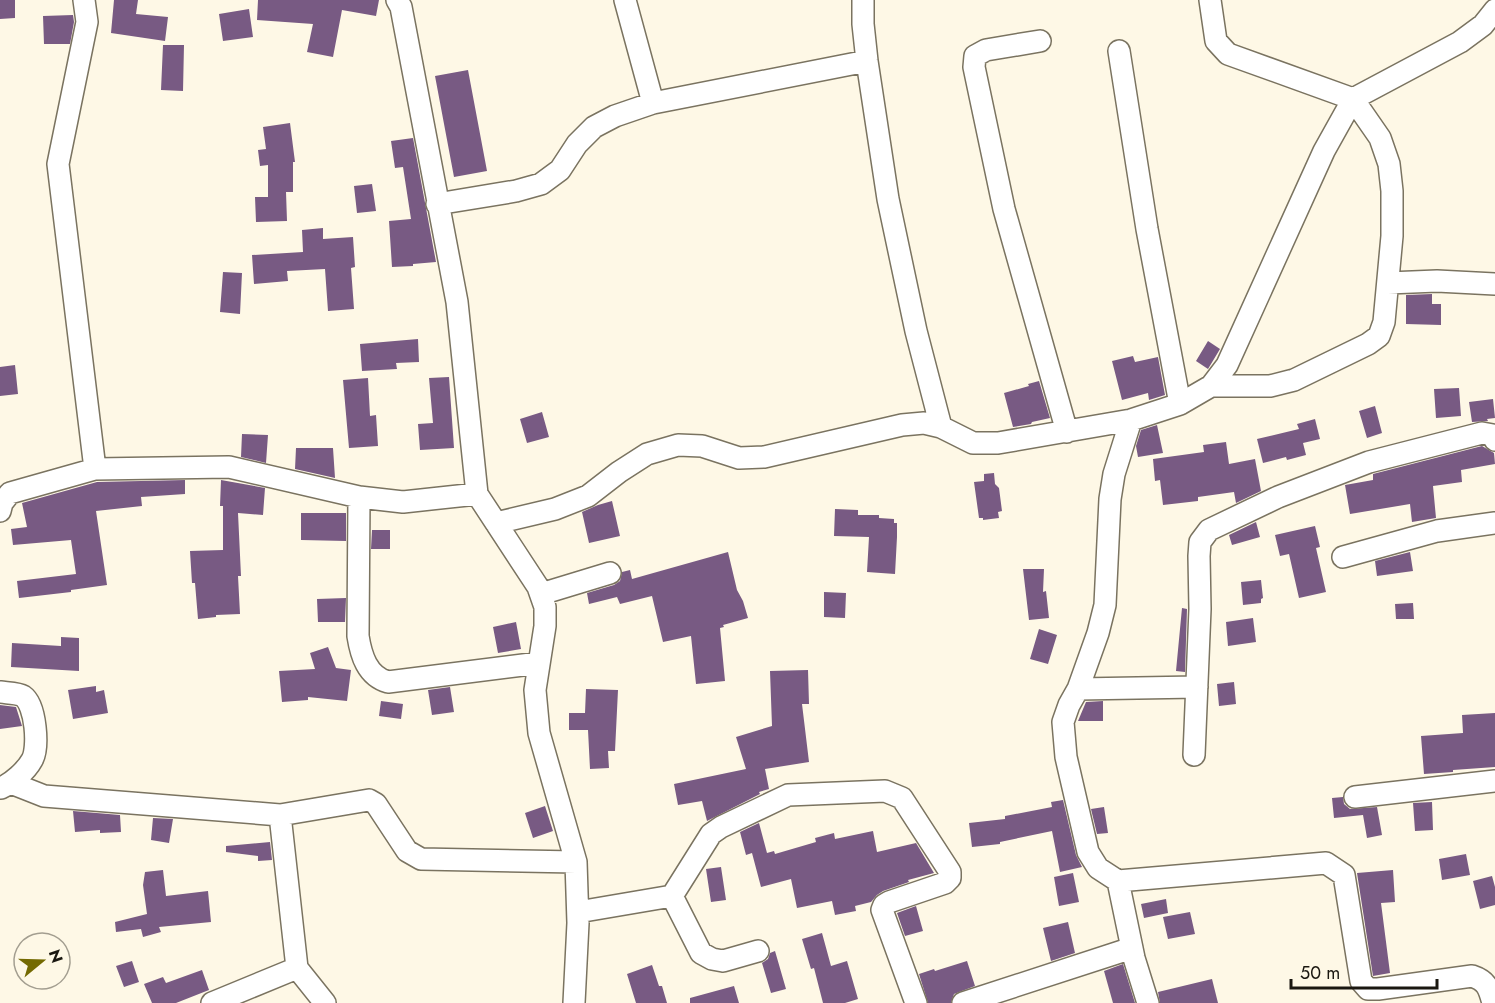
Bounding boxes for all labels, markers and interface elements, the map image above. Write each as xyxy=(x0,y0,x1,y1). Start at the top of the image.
north arrow xyxy=(12,931,72,991)
text: N xyxy=(43,947,69,966)
scale bar xyxy=(1291,952,1436,990)
text: 50 m xyxy=(1300,960,1340,986)

